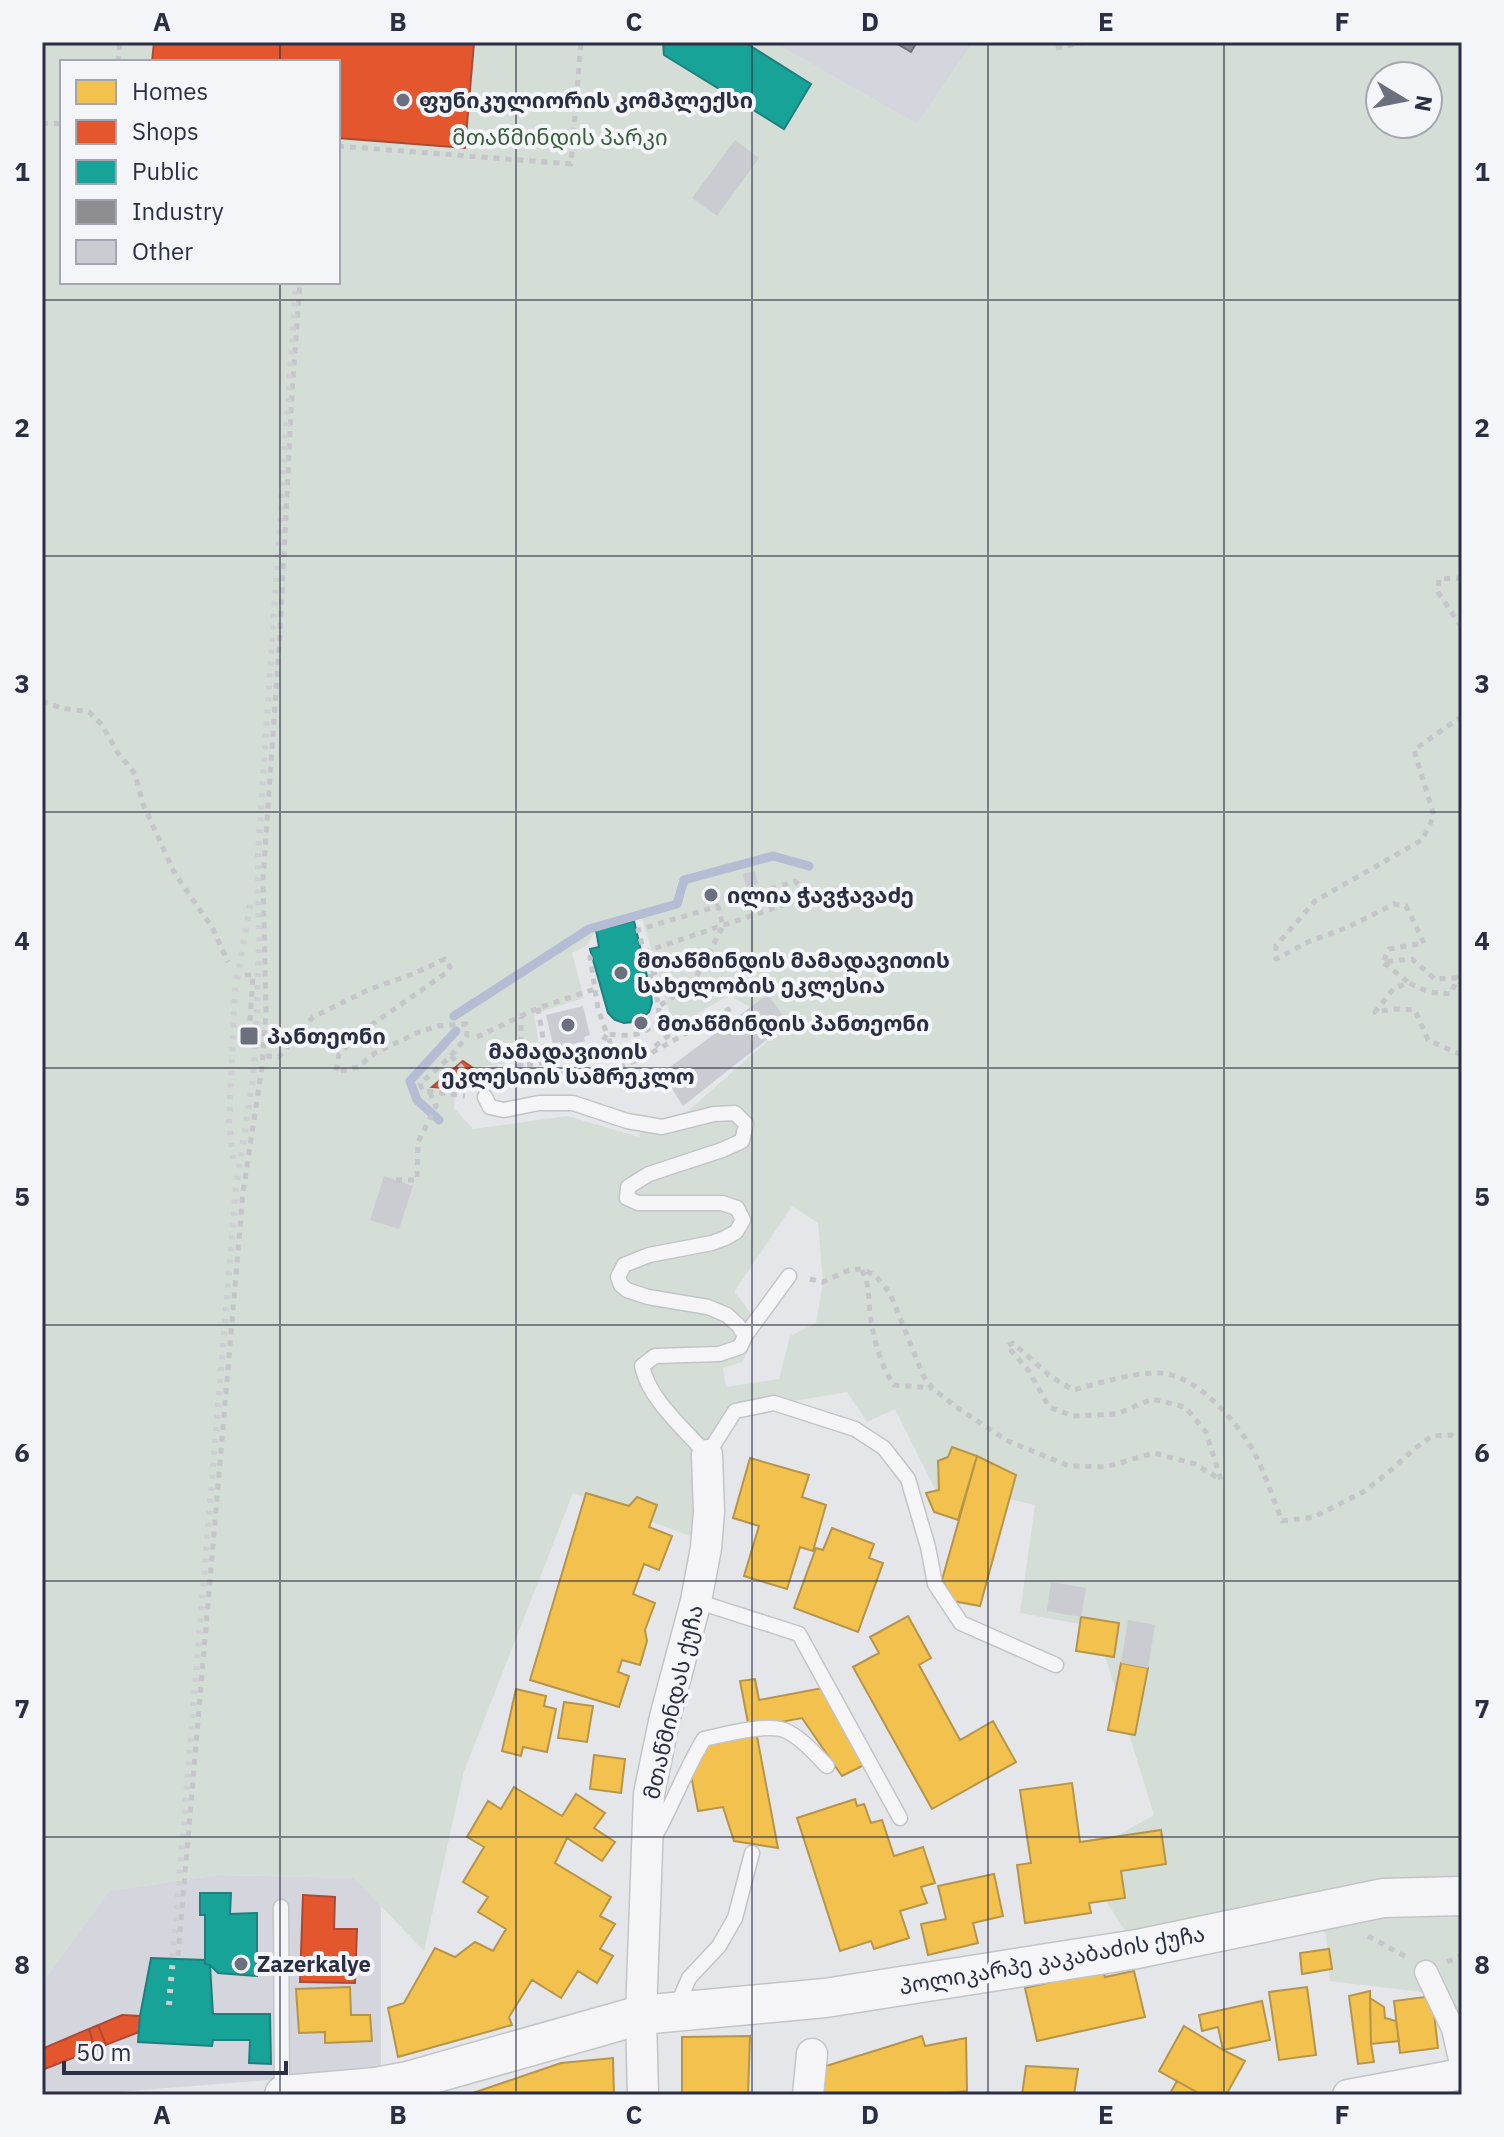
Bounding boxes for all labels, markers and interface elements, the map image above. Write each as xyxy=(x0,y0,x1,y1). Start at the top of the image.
text: A xyxy=(153,4,171,38)
text: B xyxy=(389,4,407,38)
text: C xyxy=(626,4,643,38)
text: D xyxy=(861,4,879,38)
text: E xyxy=(1098,4,1114,38)
text: F xyxy=(1334,4,1350,38)
legend xyxy=(60,60,340,284)
north arrow xyxy=(1364,60,1444,140)
text: Homes xyxy=(132,75,208,107)
place label: ფუნიკულიორის კომპლექსი xyxy=(419,85,753,114)
marker: ფუნიკულიორის კომპლექსი xyxy=(394,91,412,109)
text: N xyxy=(1409,93,1440,114)
text: Shops xyxy=(132,115,199,147)
park label: მთაწმინდის პარკი xyxy=(452,122,668,151)
text: 1 xyxy=(14,154,30,188)
text: 1 xyxy=(1474,154,1490,188)
text: Public xyxy=(132,155,199,187)
text: Industry xyxy=(132,195,224,227)
text: Other xyxy=(132,235,193,267)
text: 2 xyxy=(14,410,30,444)
text: 2 xyxy=(1474,410,1490,444)
text: 3 xyxy=(14,666,30,700)
text: 3 xyxy=(1474,666,1490,700)
place label: ილია ჭავჭავაძე xyxy=(727,880,914,909)
marker: ილია ჭავჭავაძე xyxy=(702,886,720,904)
text: 4 xyxy=(14,923,30,957)
text: 4 xyxy=(1474,923,1490,957)
place label: მთაწმინდის მამადავითის სახელობის ეკლესია xyxy=(637,945,950,999)
marker: მთაწმინდის მამადავითის სახელობის ეკლესია xyxy=(612,964,630,982)
place label: მთაწმინდის პანთეონი xyxy=(657,1008,929,1037)
marker: მთაწმინდის პანთეონი xyxy=(632,1014,650,1032)
marker: მამადავითის ეკლესიის სამრეკლო xyxy=(559,1016,577,1034)
place label: პანთეონი xyxy=(267,1021,386,1050)
marker: პანთეონი xyxy=(238,1025,260,1047)
place label: მამადავითის ეკლესიის სამრეკლო xyxy=(441,1036,695,1090)
text: 5 xyxy=(14,1179,30,1213)
text: 5 xyxy=(1474,1179,1490,1213)
text: 6 xyxy=(14,1435,30,1469)
text: 6 xyxy=(1474,1435,1490,1469)
street label: მთაწმინდას ქუჩა xyxy=(636,1602,709,1802)
text: 7 xyxy=(14,1691,30,1725)
text: 7 xyxy=(1474,1691,1490,1725)
street label: პოლიკარპე კაკაბაძის ქუჩა xyxy=(897,1918,1207,2001)
text: 8 xyxy=(14,1947,30,1981)
text: 8 xyxy=(1474,1947,1490,1981)
place label: Zazerkalye xyxy=(257,1949,371,1978)
marker: Zazerkalye xyxy=(232,1955,250,1973)
scale bar xyxy=(64,2025,286,2075)
text: 50 m xyxy=(76,2036,131,2068)
text: A xyxy=(153,2097,171,2131)
text: B xyxy=(389,2097,407,2131)
text: C xyxy=(626,2097,643,2131)
text: D xyxy=(861,2097,879,2131)
text: E xyxy=(1098,2097,1114,2131)
text: F xyxy=(1334,2097,1350,2131)

